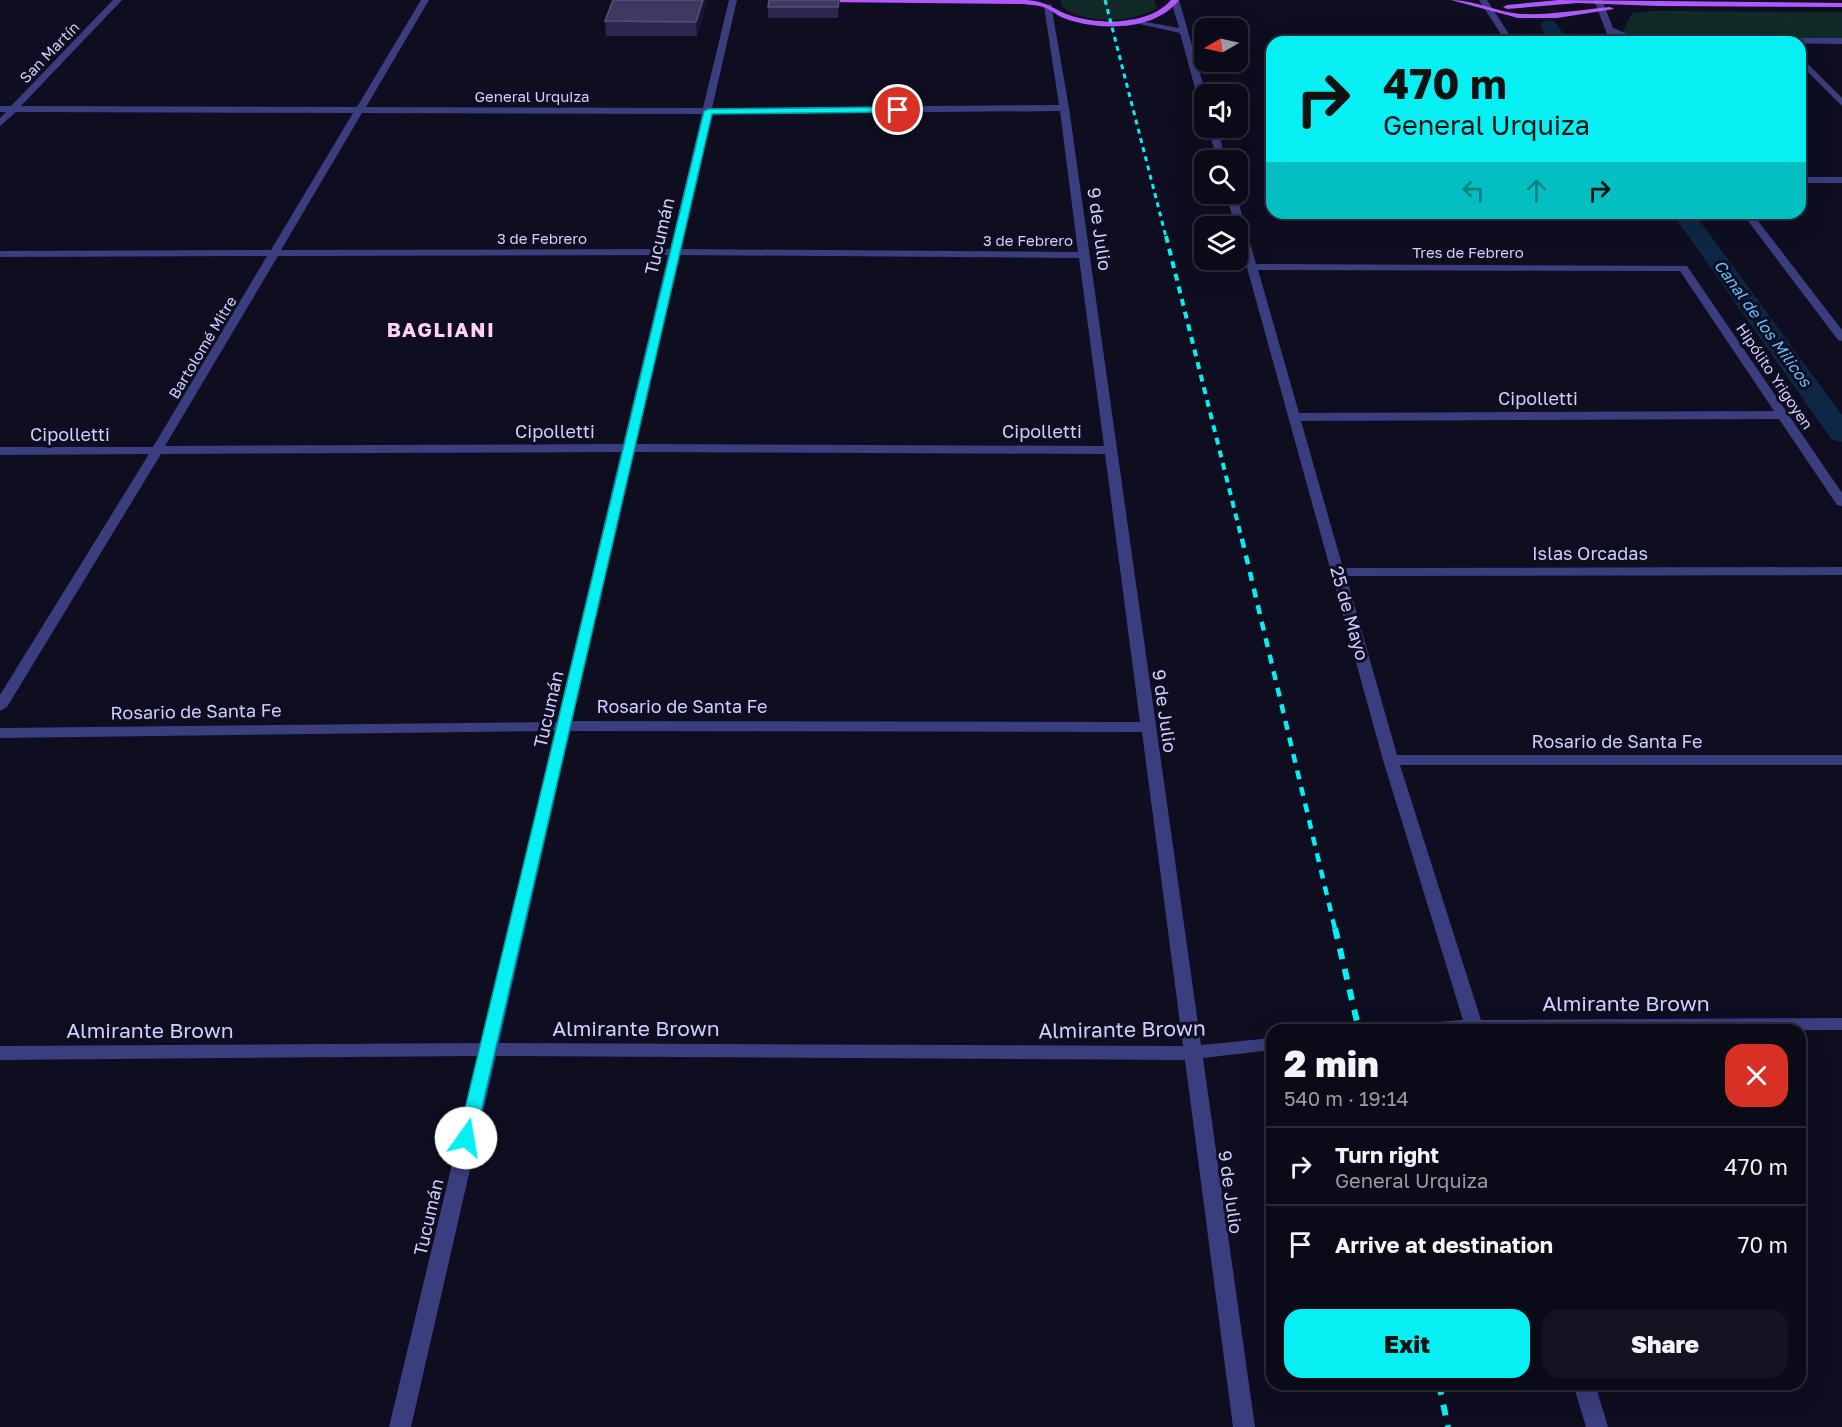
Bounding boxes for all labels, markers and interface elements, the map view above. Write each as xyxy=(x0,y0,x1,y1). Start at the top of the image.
street label: San Martín xyxy=(15,18,83,86)
north arrow xyxy=(1194,18,1248,72)
map controls xyxy=(1194,18,1248,270)
text: 470 m xyxy=(1383,58,1507,108)
icon: right xyxy=(1284,60,1362,138)
pin xyxy=(872,84,923,135)
button: sound xyxy=(1194,84,1248,138)
street label: General Urquiza xyxy=(474,87,590,105)
icon: arrive xyxy=(881,93,914,126)
text: General Urquiza xyxy=(1383,109,1590,141)
button: search xyxy=(1194,150,1248,204)
icon: left xyxy=(1457,174,1490,207)
icon: ahead xyxy=(1520,174,1553,207)
icon: right xyxy=(1583,174,1616,207)
street label: 9 de Julio xyxy=(1083,186,1117,272)
street label: Tucumán xyxy=(639,195,679,277)
button: layers xyxy=(1194,216,1248,270)
street label: 3 de Febrero xyxy=(497,229,587,247)
street label: 3 de Febrero xyxy=(983,231,1073,249)
street label: Tres de Febrero xyxy=(1412,243,1524,261)
water label: Canal de los Milicos xyxy=(1710,255,1817,392)
street label: Bartolomé Mitre xyxy=(164,292,240,402)
district label: BAGLIANI xyxy=(387,317,495,341)
street label: Hipólito Yrigoyen xyxy=(1733,320,1817,432)
street label: Cipolletti xyxy=(1498,387,1578,409)
street label: Cipolletti xyxy=(515,420,595,442)
street label: Cipolletti xyxy=(1002,420,1082,442)
street label: Cipolletti xyxy=(30,423,110,445)
street label: Islas Orcadas xyxy=(1532,542,1648,564)
street label: 25 de Mayo xyxy=(1326,563,1374,663)
street label: Tucumán xyxy=(528,668,568,750)
street label: 9 de Julio xyxy=(1148,668,1182,754)
street label: Rosario de Santa Fe xyxy=(596,695,768,717)
street label: Rosario de Santa Fe xyxy=(110,699,282,723)
street label: Rosario de Santa Fe xyxy=(1531,730,1703,752)
street label: Almirante Brown xyxy=(1542,990,1710,1016)
street label: Almirante Brown xyxy=(552,1015,720,1041)
street label: Almirante Brown xyxy=(1038,1015,1206,1043)
street label: Almirante Brown xyxy=(66,1017,234,1043)
text: 2 min xyxy=(1284,1042,1379,1085)
button: close xyxy=(1725,1044,1788,1107)
text: 540 m · 19:14 xyxy=(1284,1086,1409,1110)
position arrow xyxy=(434,1106,498,1170)
text: Turn right xyxy=(1335,1141,1439,1168)
street label: 9 de Julio xyxy=(1214,1149,1248,1235)
icon: right xyxy=(1284,1150,1317,1183)
text: 470 m xyxy=(1724,1153,1788,1180)
text: General Urquiza xyxy=(1335,1168,1488,1192)
street label: Tucumán xyxy=(408,1176,448,1258)
icon: arrive xyxy=(1284,1228,1317,1261)
text: Arrive at destination xyxy=(1335,1231,1553,1258)
text: 70 m xyxy=(1738,1231,1788,1258)
button: Exit xyxy=(1284,1309,1530,1378)
button: Share xyxy=(1542,1309,1788,1378)

